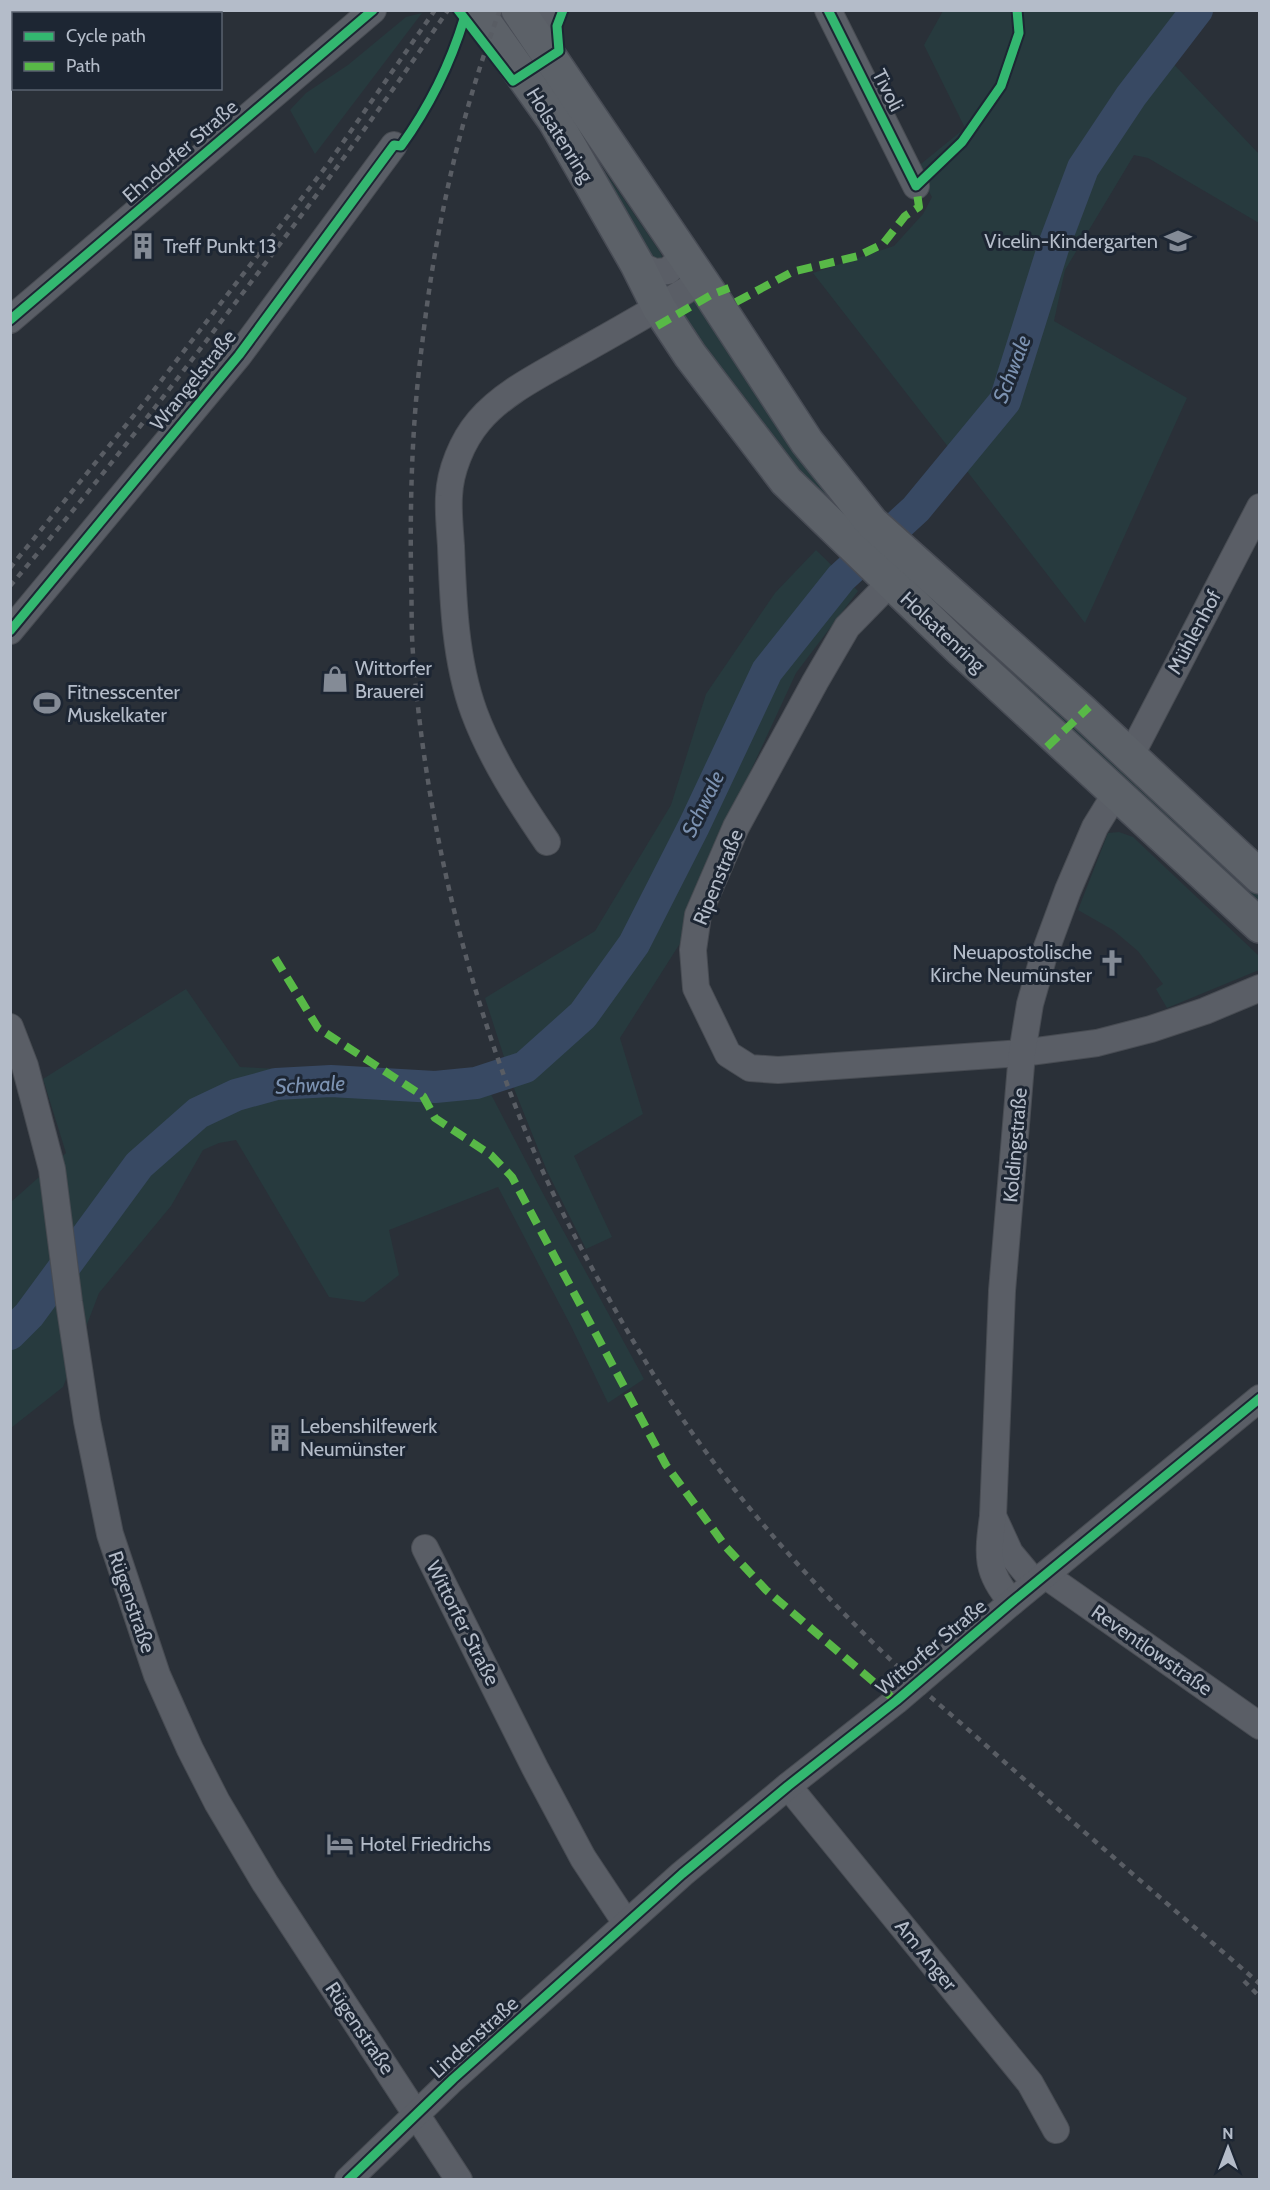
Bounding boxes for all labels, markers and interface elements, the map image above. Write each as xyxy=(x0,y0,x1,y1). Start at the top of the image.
legend xyxy=(12,12,222,90)
text: Cycle path xyxy=(66,25,146,47)
text: Path xyxy=(66,55,100,77)
street label: Tivoli xyxy=(867,65,909,115)
street label: Holsatenring xyxy=(521,83,599,188)
street label: Ehndorfer Straße xyxy=(118,95,242,207)
school or university icon: Vicelin-Kindergarten xyxy=(1163,226,1193,256)
place label: Vicelin-Kindergarten xyxy=(984,229,1158,253)
building icon: Treff Punkt 13 xyxy=(128,231,158,261)
place label: Treff Punkt 13 xyxy=(163,234,276,258)
street label: Wrangelstraße xyxy=(145,325,241,435)
water label: Schwale xyxy=(987,331,1036,406)
street label: Mühlenhof xyxy=(1162,586,1226,678)
street label: Holsatenring xyxy=(896,587,991,678)
place label: Wittorfer Brauerei xyxy=(355,656,432,703)
shop icon: Wittorfer Brauerei xyxy=(320,664,350,694)
place label: Fitnesscenter Muskelkater xyxy=(67,680,180,727)
sports icon: Fitnesscenter Muskelkater xyxy=(32,688,62,718)
water label: Schwale xyxy=(676,767,729,841)
street label: Ripenstraße xyxy=(688,826,748,928)
place label: Neuapostolische Kirche Neumünster xyxy=(930,940,1093,987)
church icon: Neuapostolische Kirche Neumünster xyxy=(1097,948,1127,978)
water label: Schwale xyxy=(274,1070,346,1099)
street label: Koldingstraße xyxy=(998,1087,1032,1203)
place label: Lebenshilfewerk Neumünster xyxy=(300,1414,437,1461)
building icon: Lebenshilfewerk Neumünster xyxy=(265,1423,295,1453)
street label: Rügenstraße xyxy=(103,1548,161,1656)
street label: Wittorfer Straße xyxy=(421,1557,505,1689)
street label: Wittorfer Straße xyxy=(871,1594,991,1700)
street label: Reventlowstraße xyxy=(1087,1599,1217,1701)
hotel icon: Hotel Friedrichs xyxy=(325,1829,355,1859)
place label: Hotel Friedrichs xyxy=(360,1832,491,1856)
street label: Am Anger xyxy=(890,1915,962,1996)
street label: Rügenstraße xyxy=(320,1977,400,2079)
street label: Lindenstraße xyxy=(425,1991,523,2083)
north arrow xyxy=(1198,2118,1258,2178)
text: N xyxy=(1222,2124,1234,2143)

